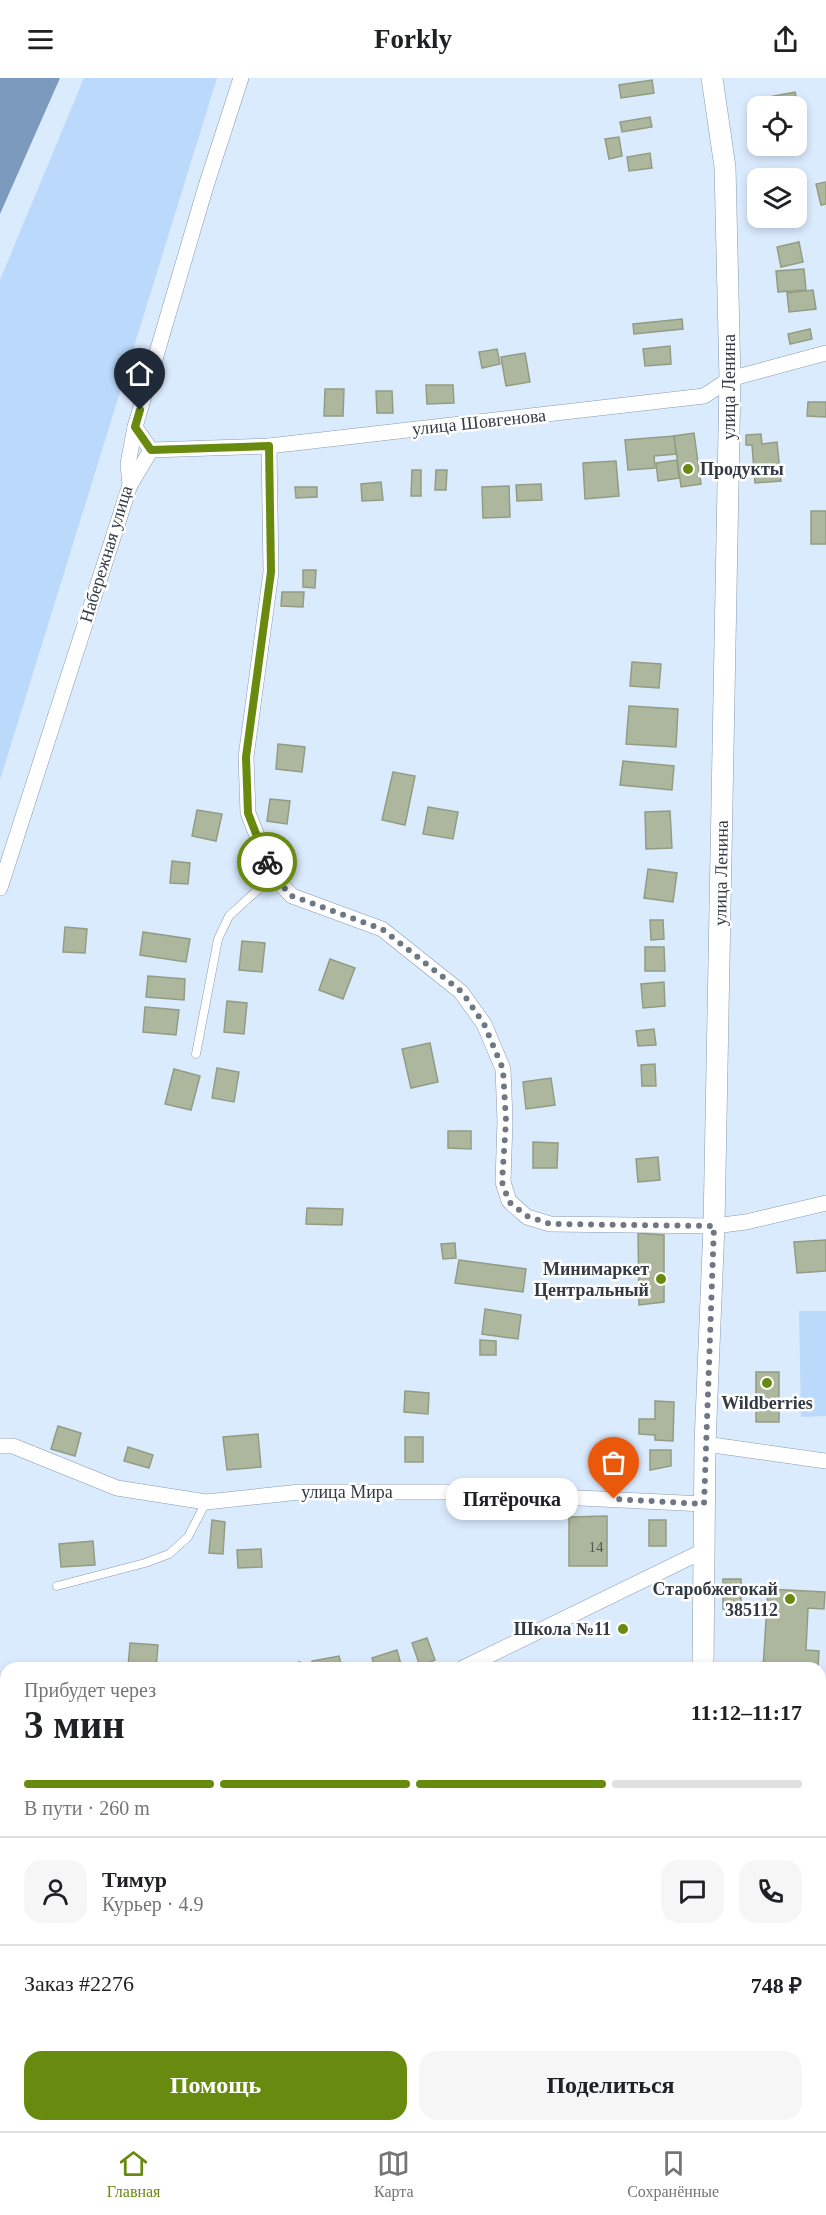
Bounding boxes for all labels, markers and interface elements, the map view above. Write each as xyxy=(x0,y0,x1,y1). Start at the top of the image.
icon: menu xyxy=(24,23,57,56)
icon: share xyxy=(769,23,802,56)
text: Forkly xyxy=(374,24,452,54)
map controls xyxy=(747,96,807,228)
button: locate xyxy=(747,96,807,156)
button: layers xyxy=(747,168,807,228)
street label: улица Ленина xyxy=(719,334,739,440)
pin xyxy=(114,348,165,410)
icon: home xyxy=(123,357,156,390)
street label: улица Шовгенова xyxy=(411,405,547,439)
place label: Продукты xyxy=(700,459,784,479)
marker: Продукты xyxy=(681,462,695,476)
street label: Набережная улица xyxy=(76,483,136,625)
street label: улица Ленина xyxy=(710,820,732,926)
courier xyxy=(237,832,297,892)
icon: bike xyxy=(251,846,284,879)
place label: Минимаркет Центральный xyxy=(534,1259,649,1300)
marker: Минимаркет Центральный xyxy=(654,1272,668,1286)
marker: Wildberries xyxy=(760,1376,774,1390)
place label: Wildberries xyxy=(721,1393,813,1413)
pin xyxy=(588,1437,639,1499)
icon: bag xyxy=(597,1446,630,1479)
callout: Пятёрочка xyxy=(446,1478,578,1520)
street label: улица Мира xyxy=(301,1482,393,1502)
text: Пятёрочка xyxy=(463,1488,561,1510)
house number: 14 xyxy=(589,1539,604,1555)
place label: Старобжегокай 385112 xyxy=(653,1579,778,1620)
marker: Старобжегокай 385112 xyxy=(783,1592,797,1606)
place label: Школа №11 xyxy=(514,1619,611,1639)
marker: Школа №11 xyxy=(616,1622,630,1636)
text: Прибудет через xyxy=(24,1679,156,1701)
text: 11:12–11:17 xyxy=(691,1700,802,1725)
text: 3 мин xyxy=(24,1703,125,1746)
text: В пути · 260 m xyxy=(24,1797,150,1819)
button: person xyxy=(24,1860,87,1923)
button: chat xyxy=(661,1860,724,1923)
button: phone xyxy=(739,1860,802,1923)
text: Тимур xyxy=(102,1867,167,1892)
text: Курьер · 4.9 xyxy=(102,1893,204,1915)
text: Заказ #2276 xyxy=(24,1971,134,1996)
text: 748 ₽ xyxy=(751,1973,802,1998)
button: Помощь xyxy=(24,2051,407,2120)
button: Поделиться xyxy=(419,2051,802,2120)
tab: Главная xyxy=(107,2147,160,2201)
tab: Карта xyxy=(374,2147,414,2201)
tab: Сохранённые xyxy=(627,2147,719,2201)

